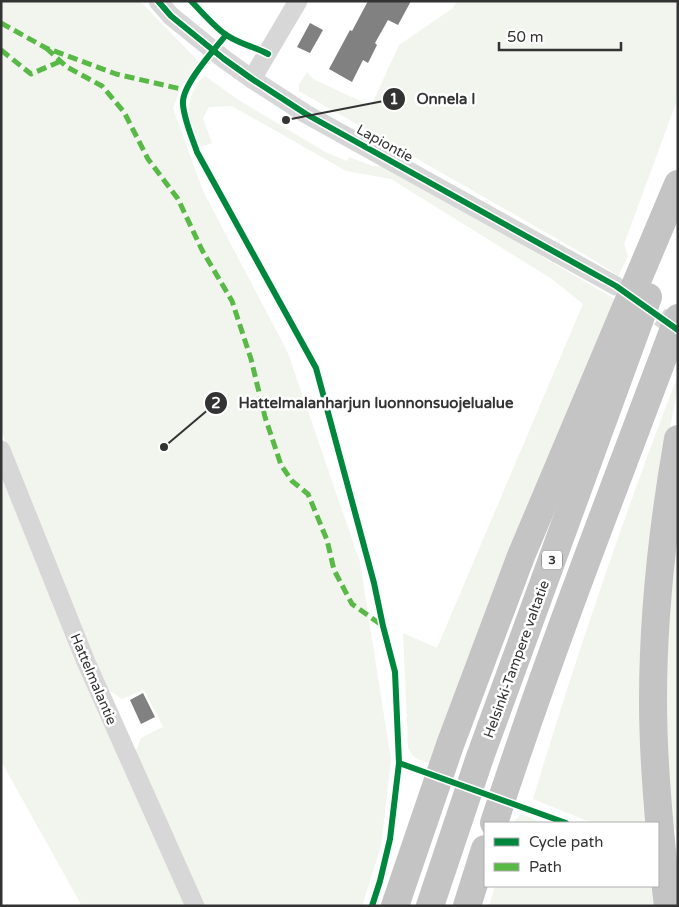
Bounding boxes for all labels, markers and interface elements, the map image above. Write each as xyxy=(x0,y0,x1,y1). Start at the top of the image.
scale bar xyxy=(499,20,622,52)
text: 50 m xyxy=(507,28,544,46)
callout: Onnela I xyxy=(381,84,485,114)
text: 1 xyxy=(389,90,399,108)
text: Onnela I xyxy=(416,90,476,108)
street label: Lapiontie xyxy=(354,121,416,166)
callout: Hattelmalanharjun luonnonsuojelualue xyxy=(203,388,523,418)
text: 2 xyxy=(211,394,221,412)
text: Hattelmalanharjun luonnonsuojelualue xyxy=(239,394,514,413)
road number: 3 xyxy=(542,550,562,570)
street label: Helsinki-Tampere valtatie xyxy=(480,578,553,740)
street label: Hattelmalantie xyxy=(67,631,120,727)
legend xyxy=(484,822,659,887)
text: Cycle path xyxy=(529,833,603,851)
text: Path xyxy=(529,858,562,876)

